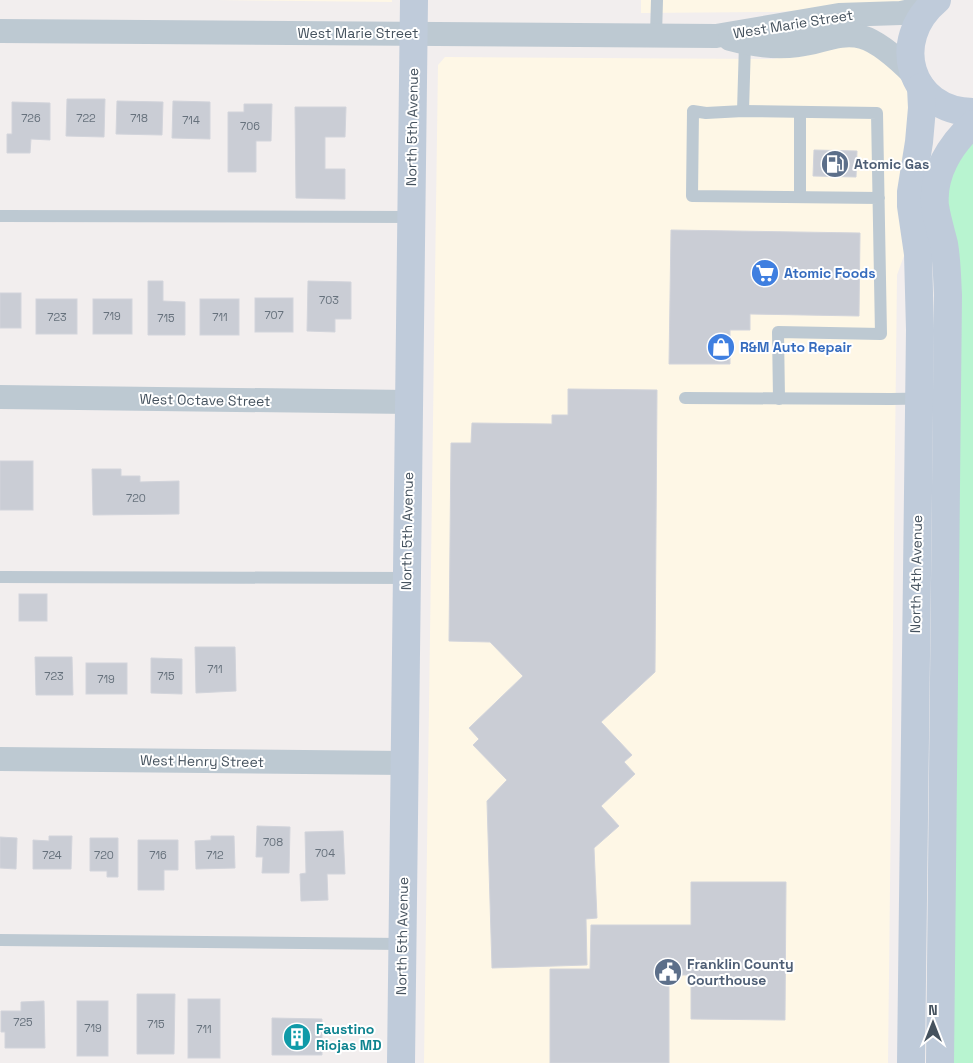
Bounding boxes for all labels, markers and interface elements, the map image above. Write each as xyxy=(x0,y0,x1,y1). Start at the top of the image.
street label: West Marie Street xyxy=(732,6,854,42)
street label: West Marie Street xyxy=(297,24,419,42)
street label: North 5th Avenue xyxy=(402,68,422,186)
house number: 726 xyxy=(21,111,41,125)
house number: 722 xyxy=(76,111,96,125)
house number: 718 xyxy=(130,111,148,125)
house number: 714 xyxy=(182,113,200,127)
house number: 706 xyxy=(240,119,260,133)
fuel station icon: Atomic Gas xyxy=(820,149,850,179)
place label: Atomic Gas xyxy=(854,155,929,173)
supermarket icon: Atomic Foods xyxy=(750,258,780,288)
place label: Atomic Foods xyxy=(784,264,875,282)
house number: 703 xyxy=(319,293,339,307)
house number: 707 xyxy=(264,308,284,322)
house number: 719 xyxy=(103,309,121,323)
house number: 723 xyxy=(47,310,67,324)
house number: 711 xyxy=(212,310,228,324)
house number: 715 xyxy=(157,311,175,325)
shop icon: R&M Auto Repair xyxy=(706,332,736,362)
place label: R&M Auto Repair xyxy=(740,338,852,356)
street label: West Octave Street xyxy=(139,390,271,410)
street label: North 5th Avenue xyxy=(397,472,417,590)
house number: 720 xyxy=(126,491,146,505)
street label: North 4th Avenue xyxy=(906,515,926,633)
house number: 711 xyxy=(207,662,223,676)
house number: 723 xyxy=(44,669,64,683)
house number: 715 xyxy=(157,669,175,683)
house number: 719 xyxy=(97,672,115,686)
street label: West Henry Street xyxy=(140,751,264,771)
house number: 708 xyxy=(263,835,283,849)
house number: 704 xyxy=(315,846,335,860)
house number: 724 xyxy=(42,848,62,862)
house number: 720 xyxy=(94,848,114,862)
house number: 716 xyxy=(149,848,167,862)
house number: 712 xyxy=(206,848,224,862)
street label: North 5th Avenue xyxy=(392,877,412,995)
place label: Franklin County Courthouse xyxy=(687,955,794,989)
public building icon: Franklin County Courthouse xyxy=(653,957,683,987)
north arrow xyxy=(908,998,958,1048)
text: N xyxy=(928,1001,938,1019)
house number: 725 xyxy=(13,1015,33,1029)
house number: 715 xyxy=(147,1017,165,1031)
place label: Faustino Riojas MD xyxy=(316,1020,382,1054)
house number: 719 xyxy=(84,1021,102,1035)
house number: 711 xyxy=(196,1022,212,1036)
building icon: Faustino Riojas MD xyxy=(282,1022,312,1052)

